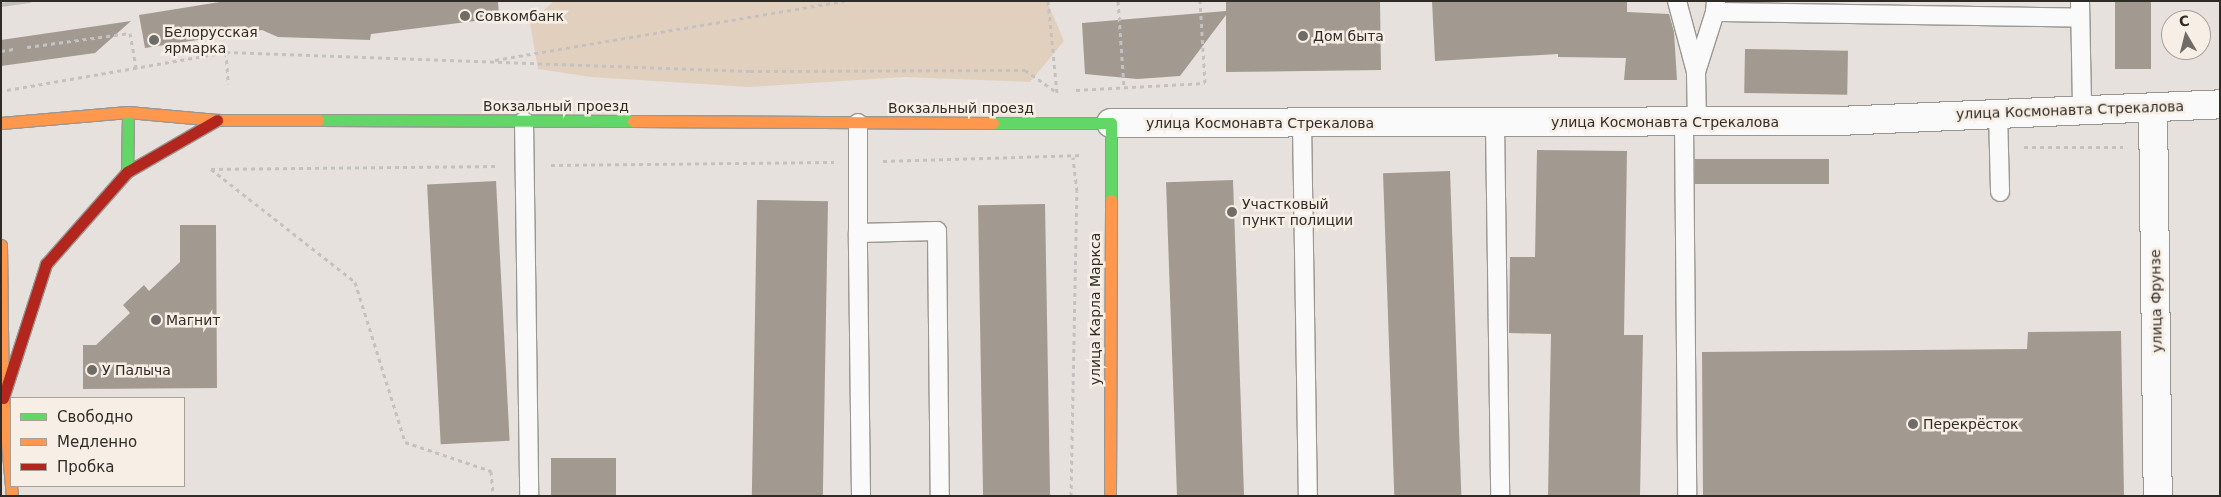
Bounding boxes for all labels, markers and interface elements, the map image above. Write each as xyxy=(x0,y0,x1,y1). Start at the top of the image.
place label: Совкомбанк xyxy=(475,8,564,24)
marker: Совкомбанк xyxy=(459,10,471,22)
north arrow xyxy=(2161,10,2211,60)
text: С xyxy=(2178,12,2190,30)
place label: Белорусская ярмарка xyxy=(164,24,258,56)
place label: Дом быта xyxy=(1313,28,1384,44)
marker: Дом быта xyxy=(1297,30,1309,42)
marker: Белорусская ярмарка xyxy=(148,34,160,46)
street label: Вокзальный проезд xyxy=(483,98,629,114)
street label: улица Космонавта Стрекалова xyxy=(1956,98,2184,122)
street label: Вокзальный проезд xyxy=(888,100,1034,116)
street label: улица Космонавта Стрекалова xyxy=(1551,114,1779,130)
street label: улица Космонавта Стрекалова xyxy=(1146,115,1374,131)
place label: Участковый пункт полиции xyxy=(1242,196,1353,228)
marker: Участковый пункт полиции xyxy=(1226,206,1238,218)
street label: улица Карла Маркса xyxy=(1087,233,1103,385)
street label: улица Фрунзе xyxy=(2147,249,2165,353)
place label: Магнит xyxy=(166,312,220,328)
marker: Магнит xyxy=(150,314,162,326)
place label: У Палыча xyxy=(102,362,171,378)
marker: У Палыча xyxy=(86,364,98,376)
legend xyxy=(10,397,185,487)
text: Свободно xyxy=(57,408,133,426)
place label: Перекрёсток xyxy=(1923,416,2018,432)
marker: Перекрёсток xyxy=(1907,418,1919,430)
text: Медленно xyxy=(57,433,137,451)
text: Пробка xyxy=(57,458,114,476)

